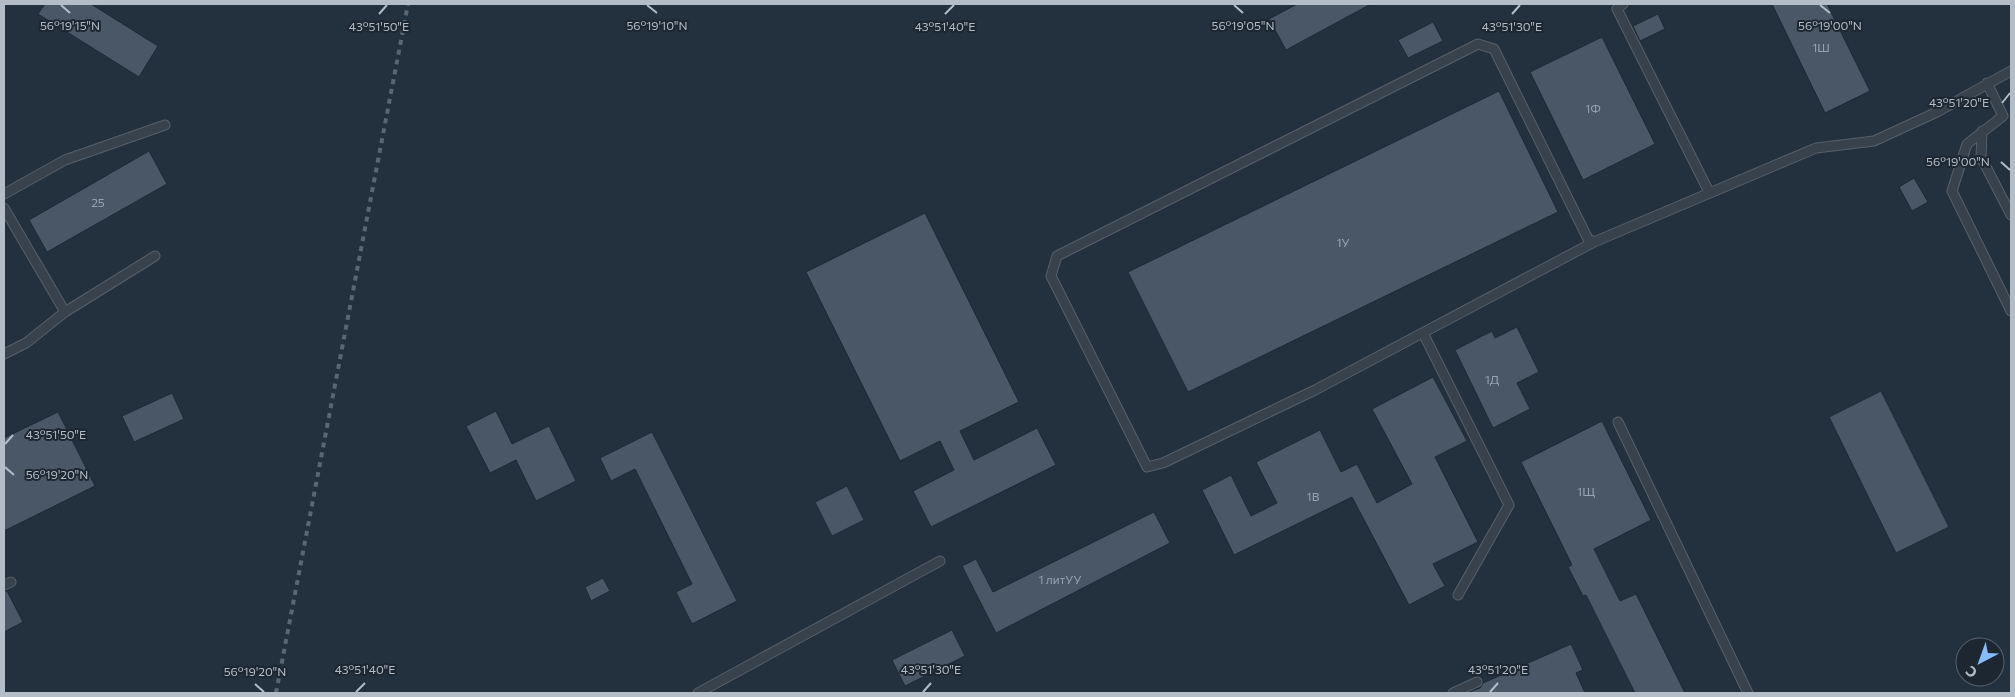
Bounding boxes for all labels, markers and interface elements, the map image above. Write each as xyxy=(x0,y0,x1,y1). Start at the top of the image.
text: 56°19'15"N xyxy=(40,18,100,32)
text: 56°19'10"N xyxy=(626,18,688,32)
text: 56°19'05"N xyxy=(1212,18,1274,32)
text: 56°19'00"N xyxy=(1798,18,1862,32)
text: 43°51'50"E xyxy=(349,19,409,33)
text: 43°51'40"E xyxy=(915,19,975,33)
text: 43°51'30"E xyxy=(1482,19,1542,33)
house number: 1Ш xyxy=(1812,40,1830,54)
text: 43°51'20"E xyxy=(1929,95,1989,109)
house number: 1Ф xyxy=(1585,101,1601,115)
text: 56°19'00"N xyxy=(1926,154,1990,168)
house number: 25 xyxy=(91,195,105,209)
house number: 1У xyxy=(1336,235,1350,249)
house number: 1Д xyxy=(1485,372,1500,386)
text: 43°51'50"E xyxy=(26,427,86,441)
text: 56°19'20"N xyxy=(26,467,88,481)
house number: 1Щ xyxy=(1577,484,1595,498)
house number: 1В xyxy=(1307,489,1320,503)
house number: 1 литУУ xyxy=(1038,572,1082,586)
north arrow xyxy=(1955,637,2005,687)
text: 43°51'40"E xyxy=(335,662,395,676)
text: 43°51'30"E xyxy=(901,662,961,676)
text: 43°51'20"E xyxy=(1468,662,1528,676)
text: С xyxy=(1962,663,1980,682)
text: 56°19'20"N xyxy=(224,664,286,678)

